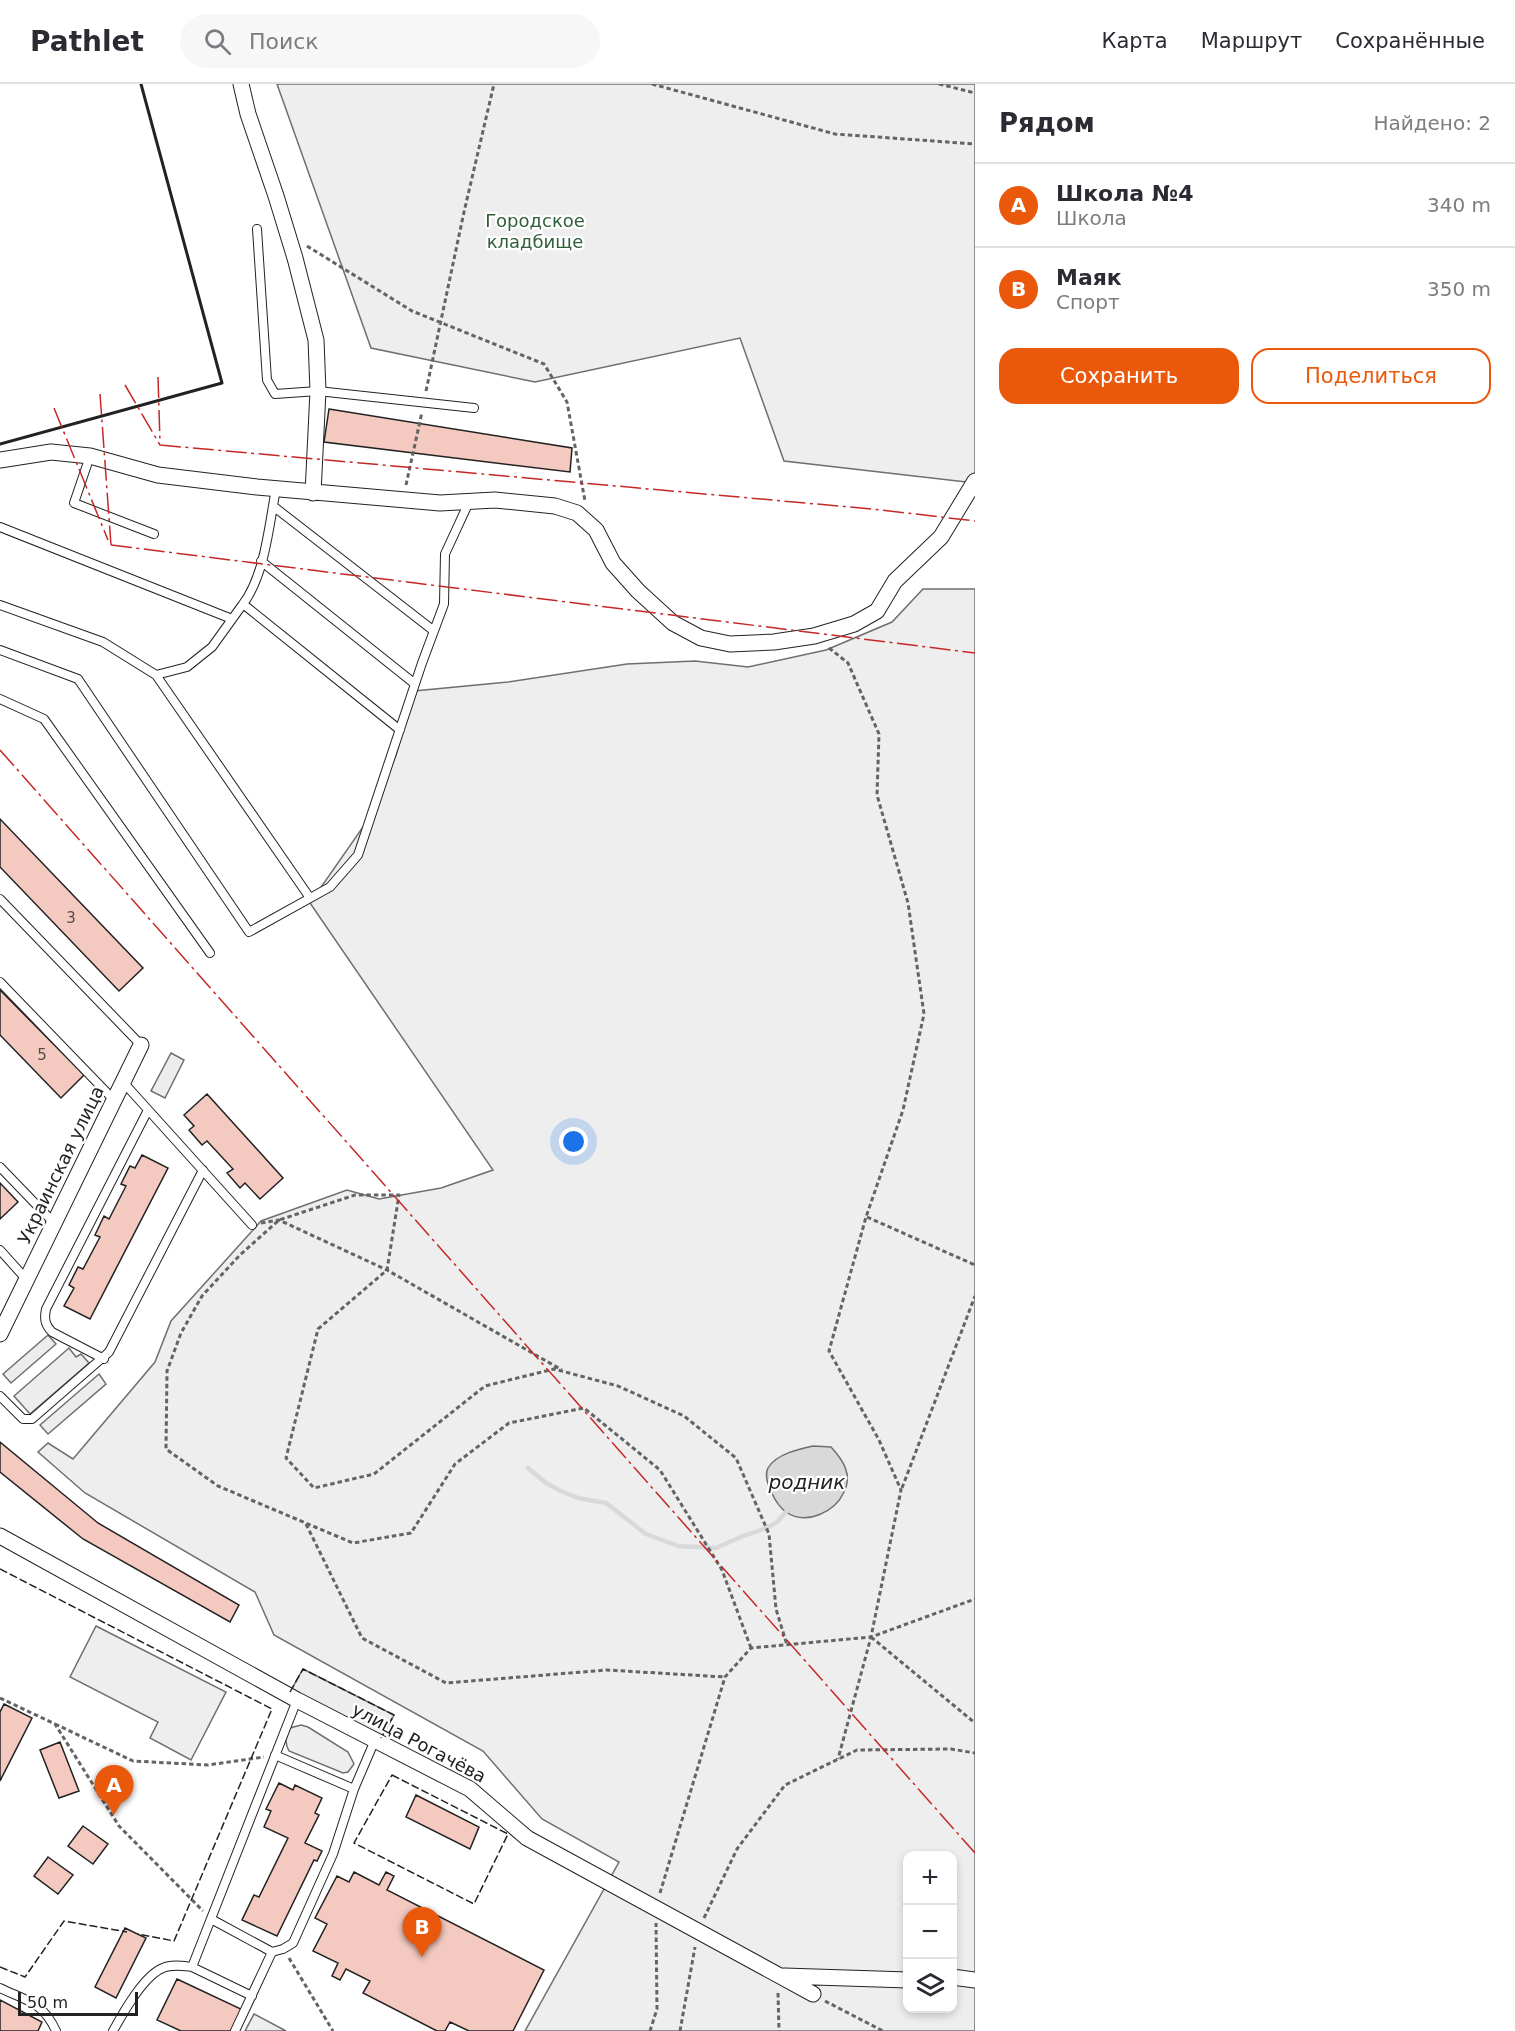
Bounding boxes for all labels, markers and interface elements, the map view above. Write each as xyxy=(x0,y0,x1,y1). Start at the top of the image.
search box xyxy=(180,14,600,68)
text: Pathlet xyxy=(30,25,144,58)
icon: search xyxy=(201,25,234,58)
text: Поиск xyxy=(249,29,319,54)
text: Карта xyxy=(1102,29,1168,53)
text: Маршрут xyxy=(1201,29,1302,53)
text: Сохранённые xyxy=(1335,29,1485,53)
text: Рядом xyxy=(999,108,1095,138)
text: Найдено: 2 xyxy=(1373,111,1491,135)
text: Школа №4 xyxy=(1056,181,1194,206)
text: A xyxy=(1011,193,1026,217)
text: 340 m xyxy=(1427,193,1491,217)
text: Школа xyxy=(1056,206,1127,230)
park label: Городское кладбище xyxy=(485,210,585,252)
text: Маяк xyxy=(1056,265,1122,290)
text: B xyxy=(1011,277,1026,301)
text: 350 m xyxy=(1427,277,1491,301)
text: Спорт xyxy=(1056,290,1120,314)
button: Сохранить xyxy=(999,348,1239,404)
button: Поделиться xyxy=(1251,348,1491,404)
house number: 3 xyxy=(66,909,76,927)
house number: 5 xyxy=(37,1046,47,1064)
street label: Украинская улица xyxy=(13,1082,108,1247)
your location xyxy=(559,1127,588,1156)
water label: родник xyxy=(768,1470,845,1494)
street label: улица Рогачёва xyxy=(349,1698,490,1787)
pin: A xyxy=(94,1766,134,1815)
map controls xyxy=(903,1851,957,2013)
button: + xyxy=(903,1851,957,1905)
button: − xyxy=(903,1905,957,1959)
pin: B xyxy=(402,1908,442,1957)
button: layers xyxy=(903,1959,957,2013)
scale bar xyxy=(18,1989,138,2016)
text: 50 m xyxy=(27,1993,68,2012)

